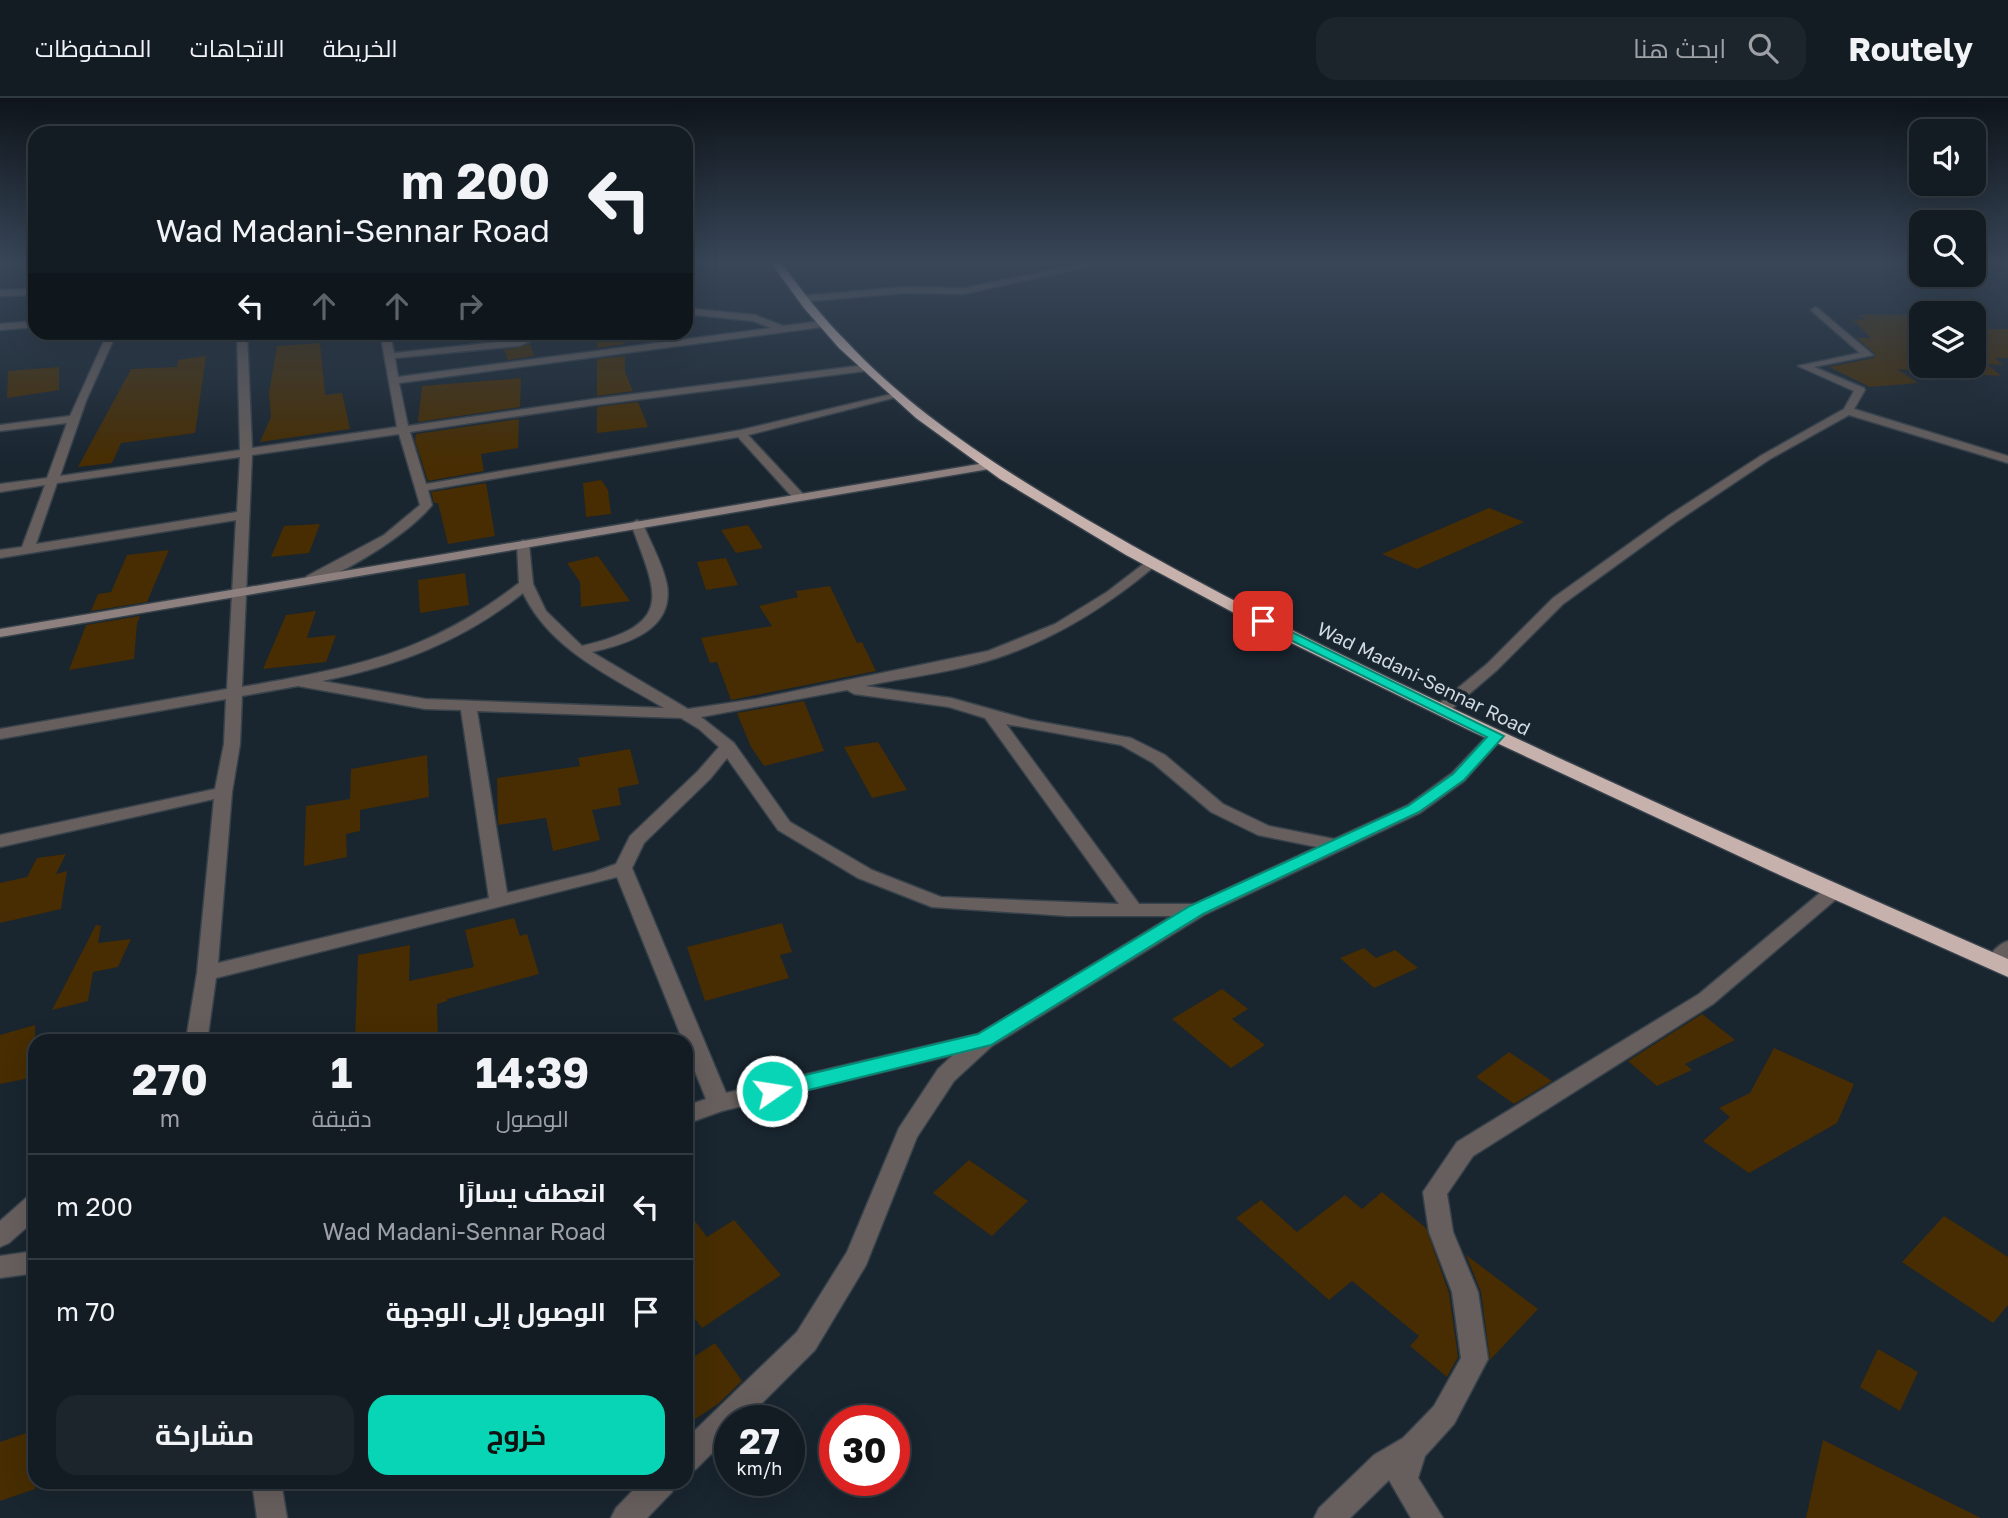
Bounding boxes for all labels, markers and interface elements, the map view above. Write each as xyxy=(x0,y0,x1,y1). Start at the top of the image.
search box xyxy=(1316,17,1806,80)
icon: search xyxy=(1744,29,1782,67)
text: Routely xyxy=(1848,29,1973,68)
text: المحفوظات xyxy=(35,33,152,62)
text: الاتجاهات xyxy=(190,33,285,62)
text: الخريطة xyxy=(323,33,398,62)
text: ابحث هنا xyxy=(1633,33,1726,64)
map controls xyxy=(1909,119,1986,378)
button: sound xyxy=(1909,119,1986,196)
text: 200 m xyxy=(401,151,550,210)
icon: left xyxy=(574,154,665,245)
button: search xyxy=(1909,210,1986,287)
text: Wad Madani-Sennar Road xyxy=(156,211,550,249)
icon: left xyxy=(232,287,270,325)
icon: ahead xyxy=(305,287,343,325)
icon: ahead xyxy=(378,287,416,325)
icon: right xyxy=(451,287,489,325)
button: layers xyxy=(1909,301,1986,378)
pin xyxy=(1233,591,1293,651)
icon: arrive xyxy=(1244,602,1282,640)
street label: Wad Madani-Sennar Road xyxy=(1314,616,1534,740)
text: 1 xyxy=(331,1047,352,1097)
text: 14:39 xyxy=(475,1047,589,1097)
text: 270 xyxy=(132,1054,208,1104)
position arrow xyxy=(735,1054,809,1128)
text: m xyxy=(160,1104,180,1132)
text: دقيقة xyxy=(312,1104,372,1132)
text: الوصول xyxy=(496,1104,569,1132)
text: انعطف يسارًا xyxy=(458,1177,606,1208)
icon: left xyxy=(627,1188,665,1226)
text: 200 m xyxy=(56,1191,133,1222)
text: Wad Madani-Sennar Road xyxy=(323,1217,606,1245)
icon: arrive xyxy=(627,1293,665,1331)
text: 70 m xyxy=(56,1296,115,1327)
text: الوصول إلى الوجهة xyxy=(386,1296,606,1327)
button: مشاركة xyxy=(56,1395,354,1475)
button: خروج xyxy=(368,1395,665,1475)
speed limit sign: 30 xyxy=(819,1405,910,1496)
text: 27 xyxy=(739,1420,780,1462)
text: km/h xyxy=(737,1457,782,1479)

